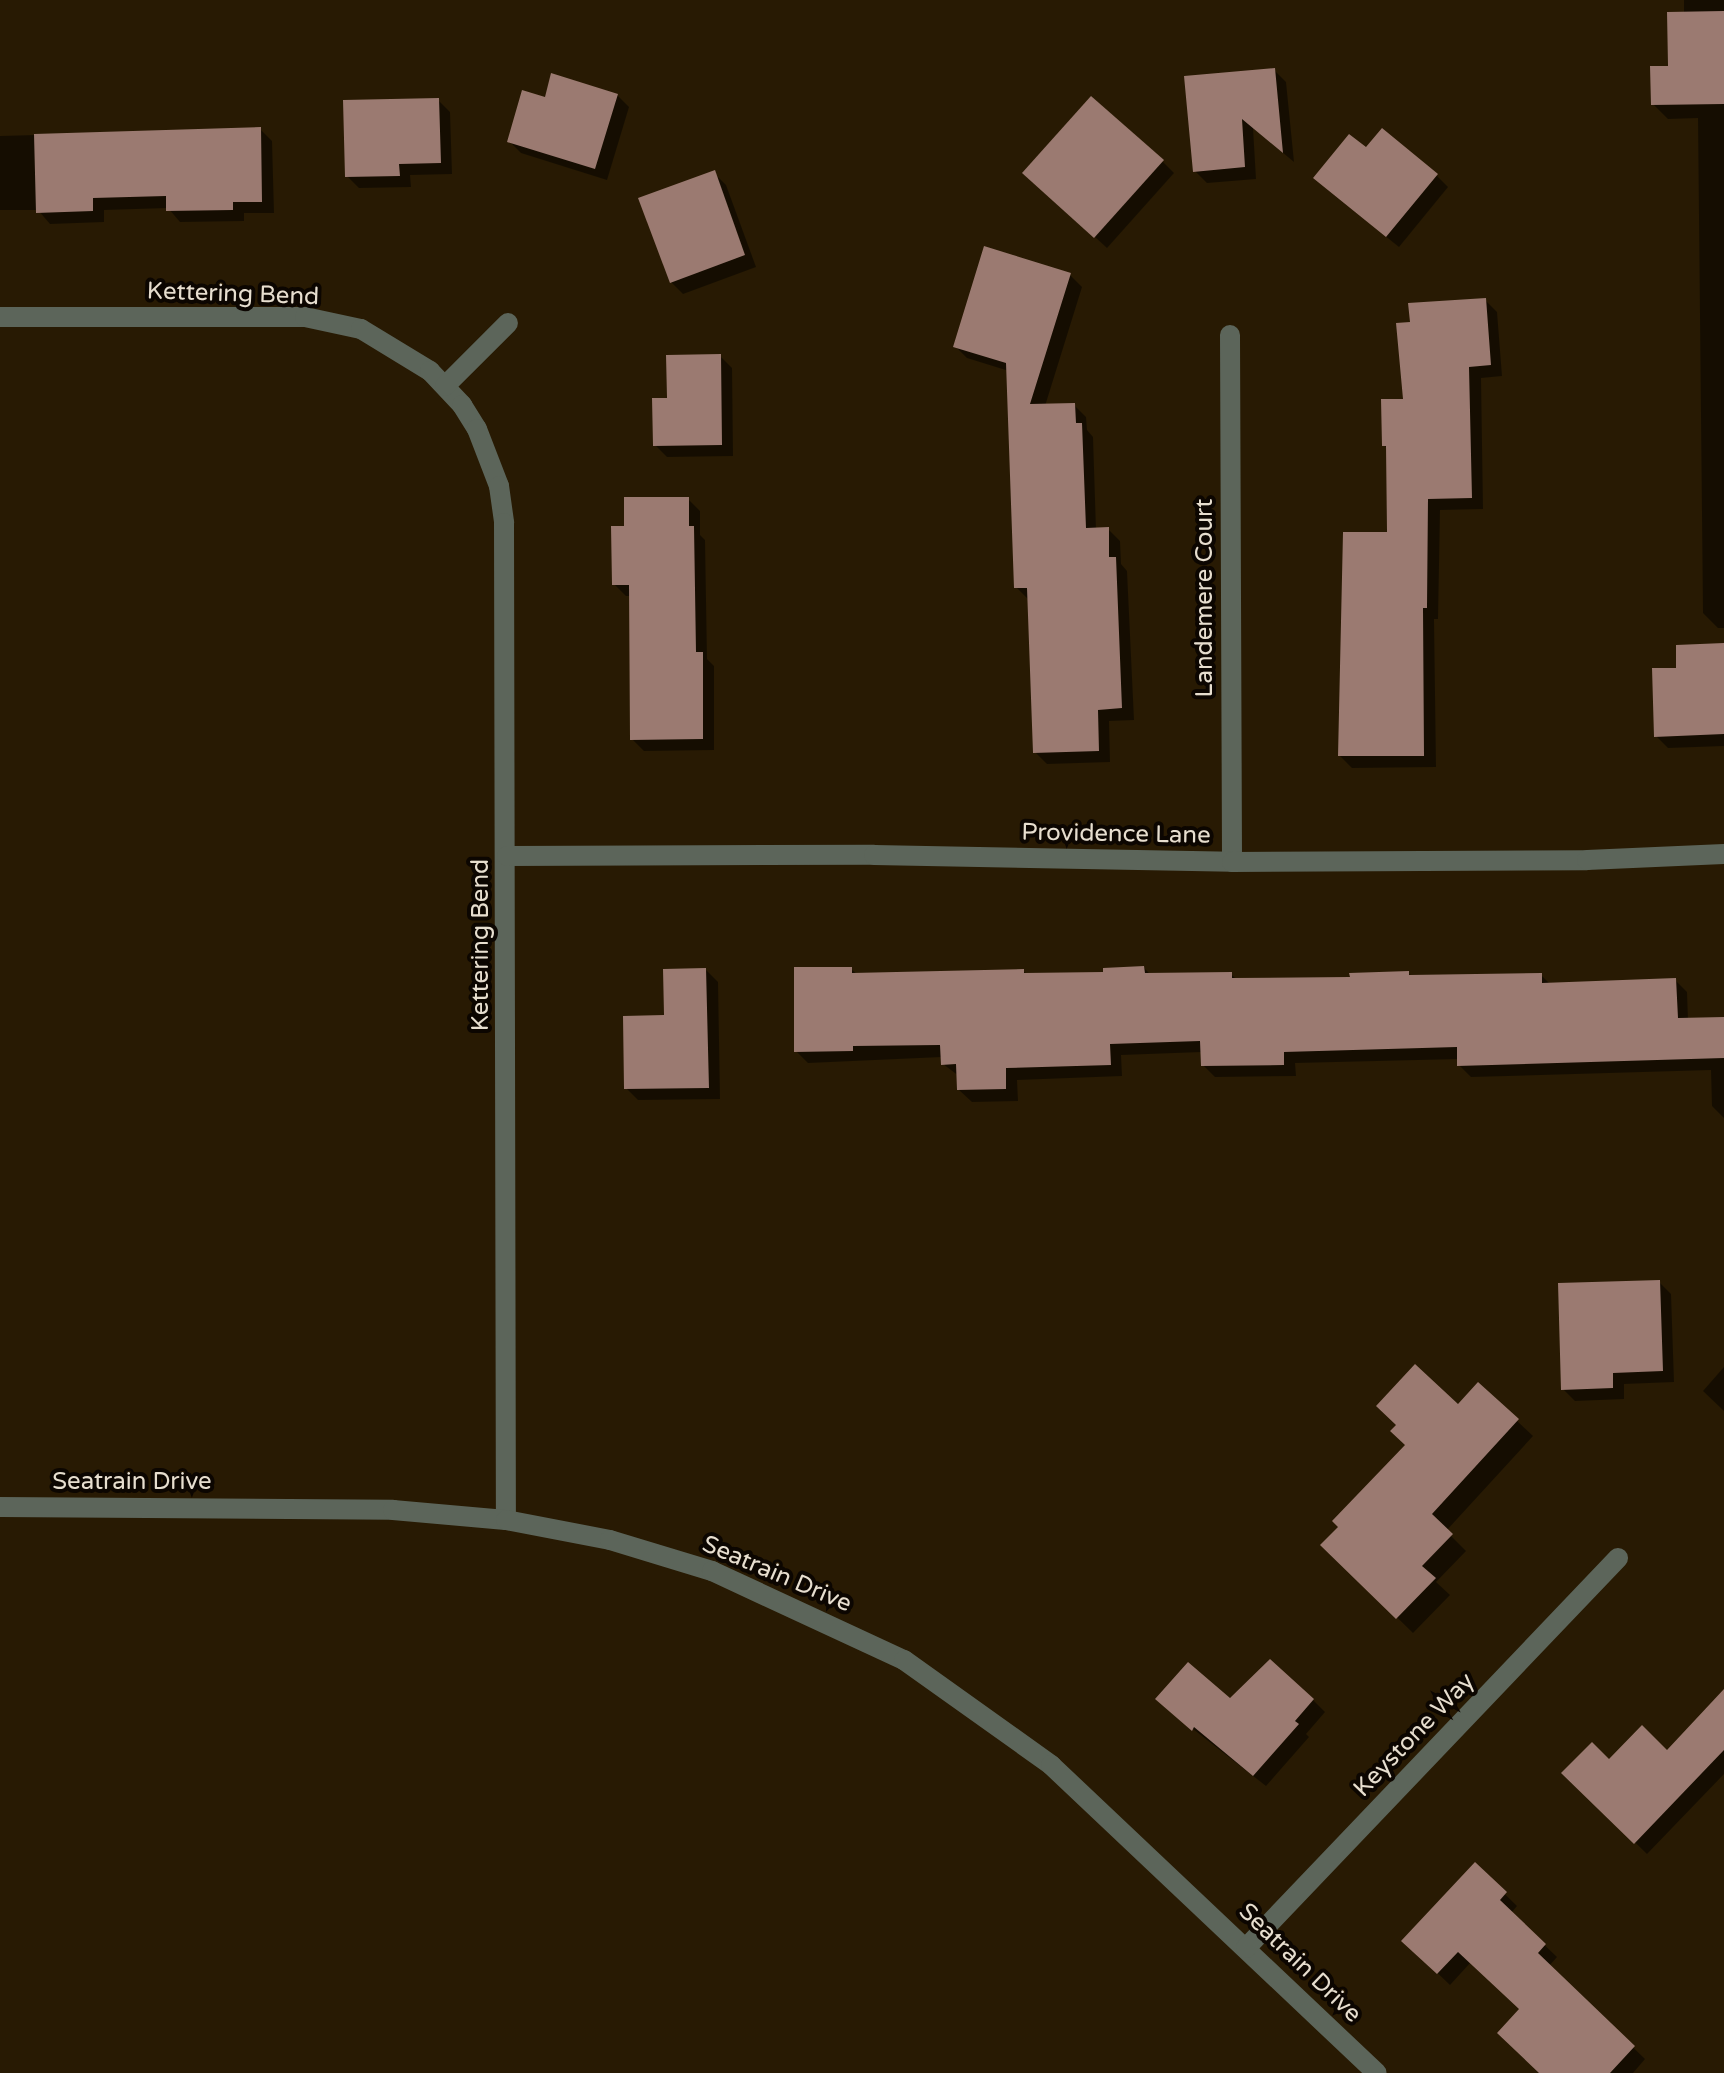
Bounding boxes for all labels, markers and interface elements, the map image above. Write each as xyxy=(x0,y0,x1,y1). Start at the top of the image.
street label: Kettering Bend xyxy=(146,277,320,311)
street label: Landemere Court xyxy=(1191,499,1219,697)
street label: Providence Lane xyxy=(1021,818,1211,850)
street label: Kettering Bend xyxy=(467,859,495,1031)
street label: Seatrain Drive xyxy=(52,1468,212,1496)
street label: Seatrain Drive xyxy=(698,1530,856,1618)
street label: Keystone Way xyxy=(1348,1667,1480,1803)
street label: Seatrain Drive xyxy=(1233,1897,1367,2029)

